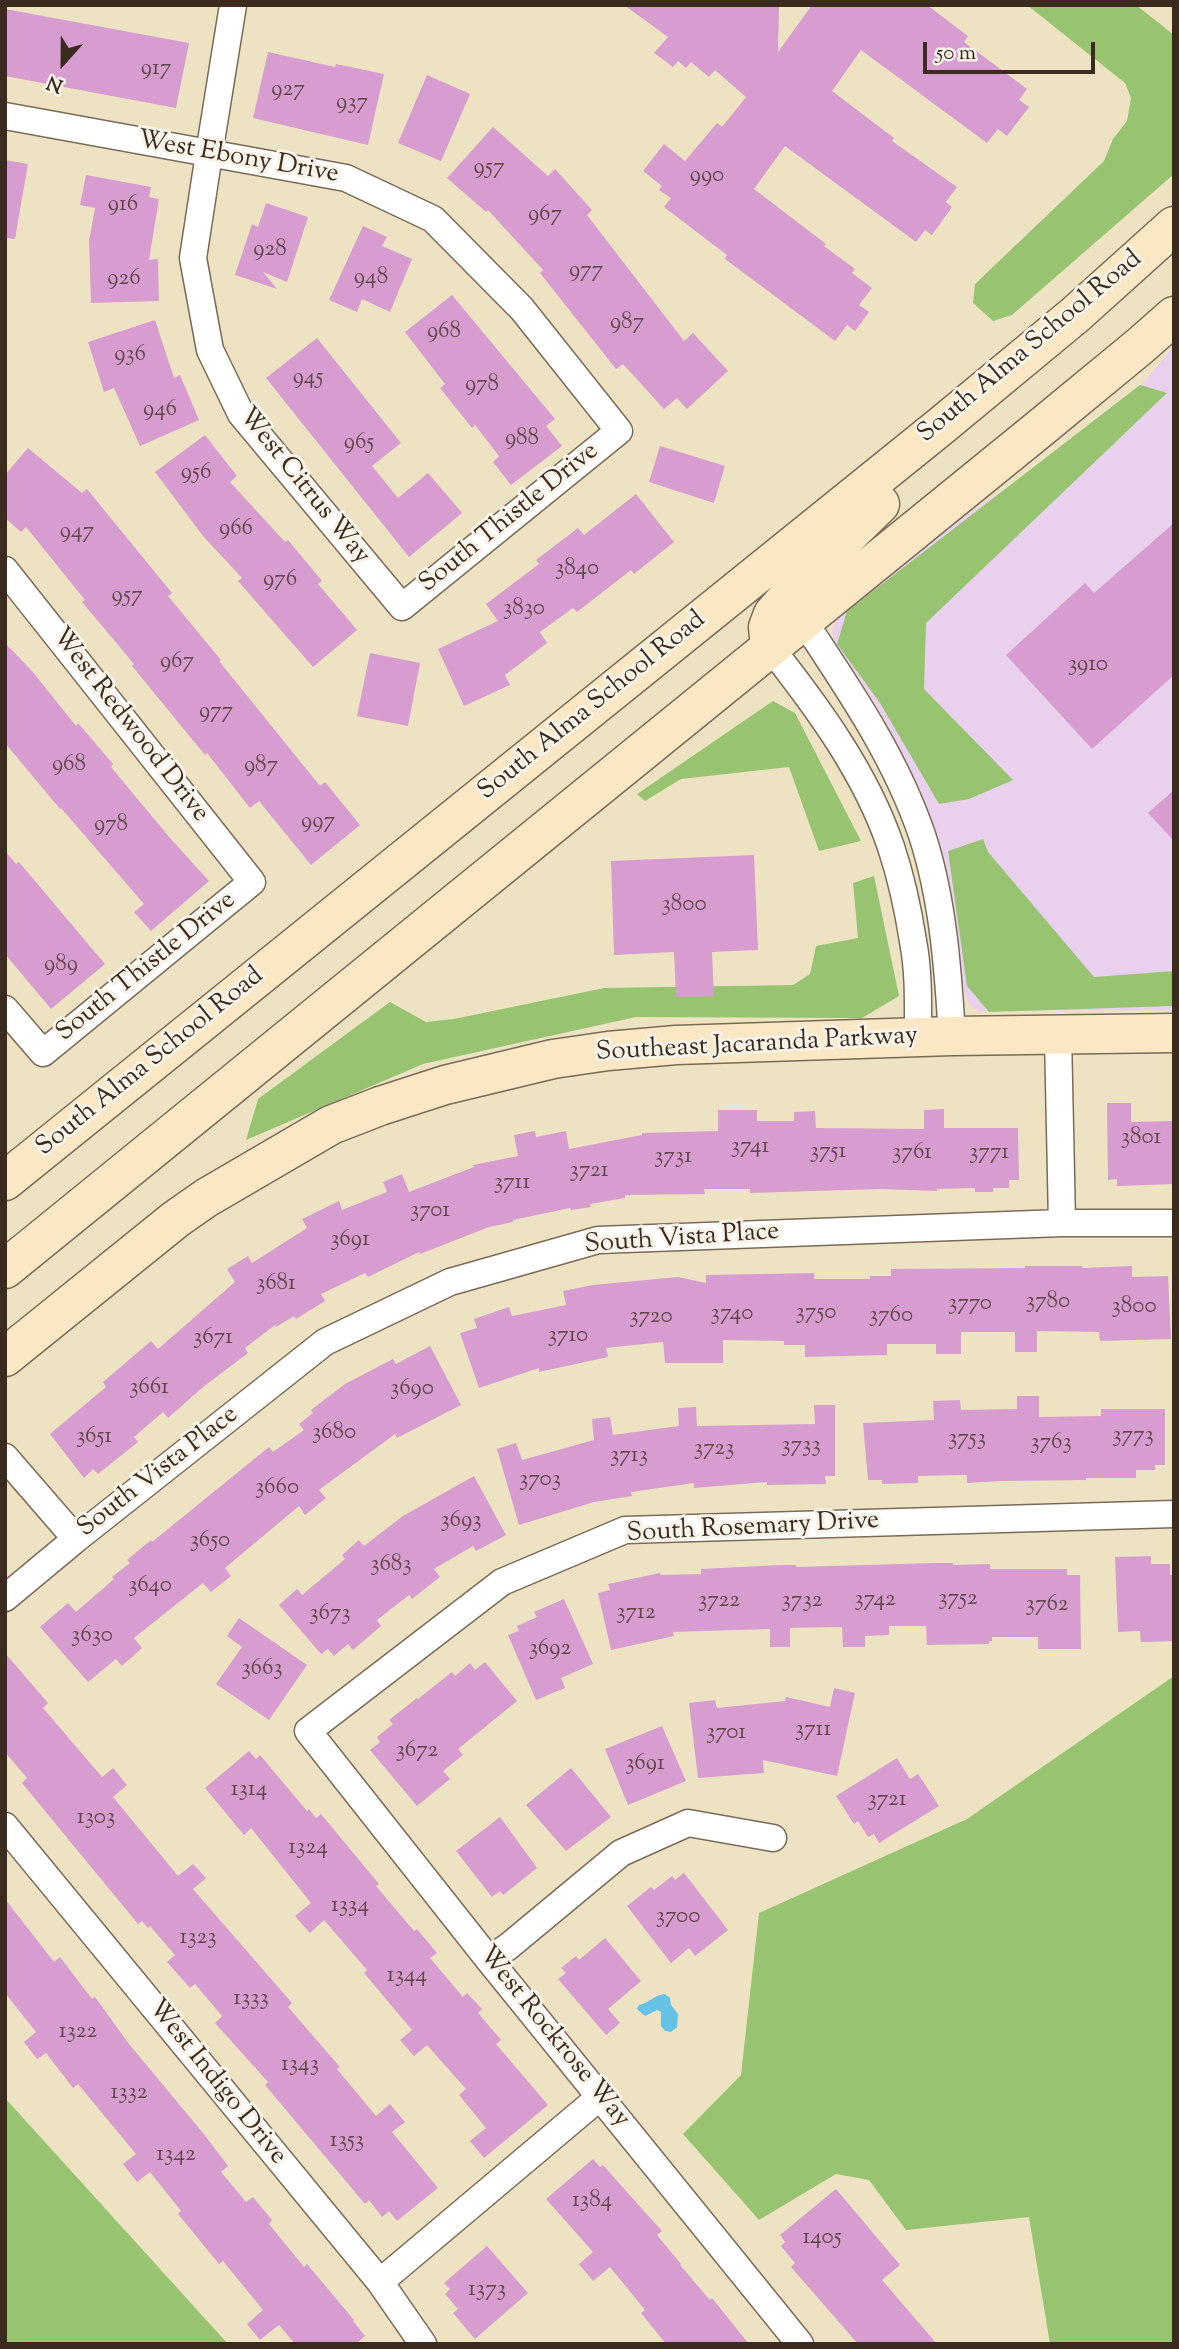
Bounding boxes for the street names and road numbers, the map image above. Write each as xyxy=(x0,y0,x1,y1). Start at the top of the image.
street label: West Ebony Drive xyxy=(135,126,341,192)
street label: South Alma School Road xyxy=(912,245,1150,451)
street label: West Citrus Way xyxy=(230,402,376,572)
street label: South Thistle Drive xyxy=(414,437,606,601)
street label: South Alma School Road xyxy=(473,606,713,808)
street label: West Redwood Drive xyxy=(44,623,214,829)
street label: South Thistle Drive xyxy=(51,886,243,1050)
street label: South Alma School Road xyxy=(31,962,271,1164)
street label: Southeast Jacaranda Parkway xyxy=(595,1022,919,1070)
street label: South Vista Place xyxy=(584,1218,780,1262)
street label: South Vista Place xyxy=(72,1401,246,1545)
street label: South Rosemary Drive xyxy=(626,1507,880,1551)
street label: West Rockrose Way xyxy=(470,1941,636,2135)
street label: West Indigo Drive xyxy=(140,1994,292,2172)

